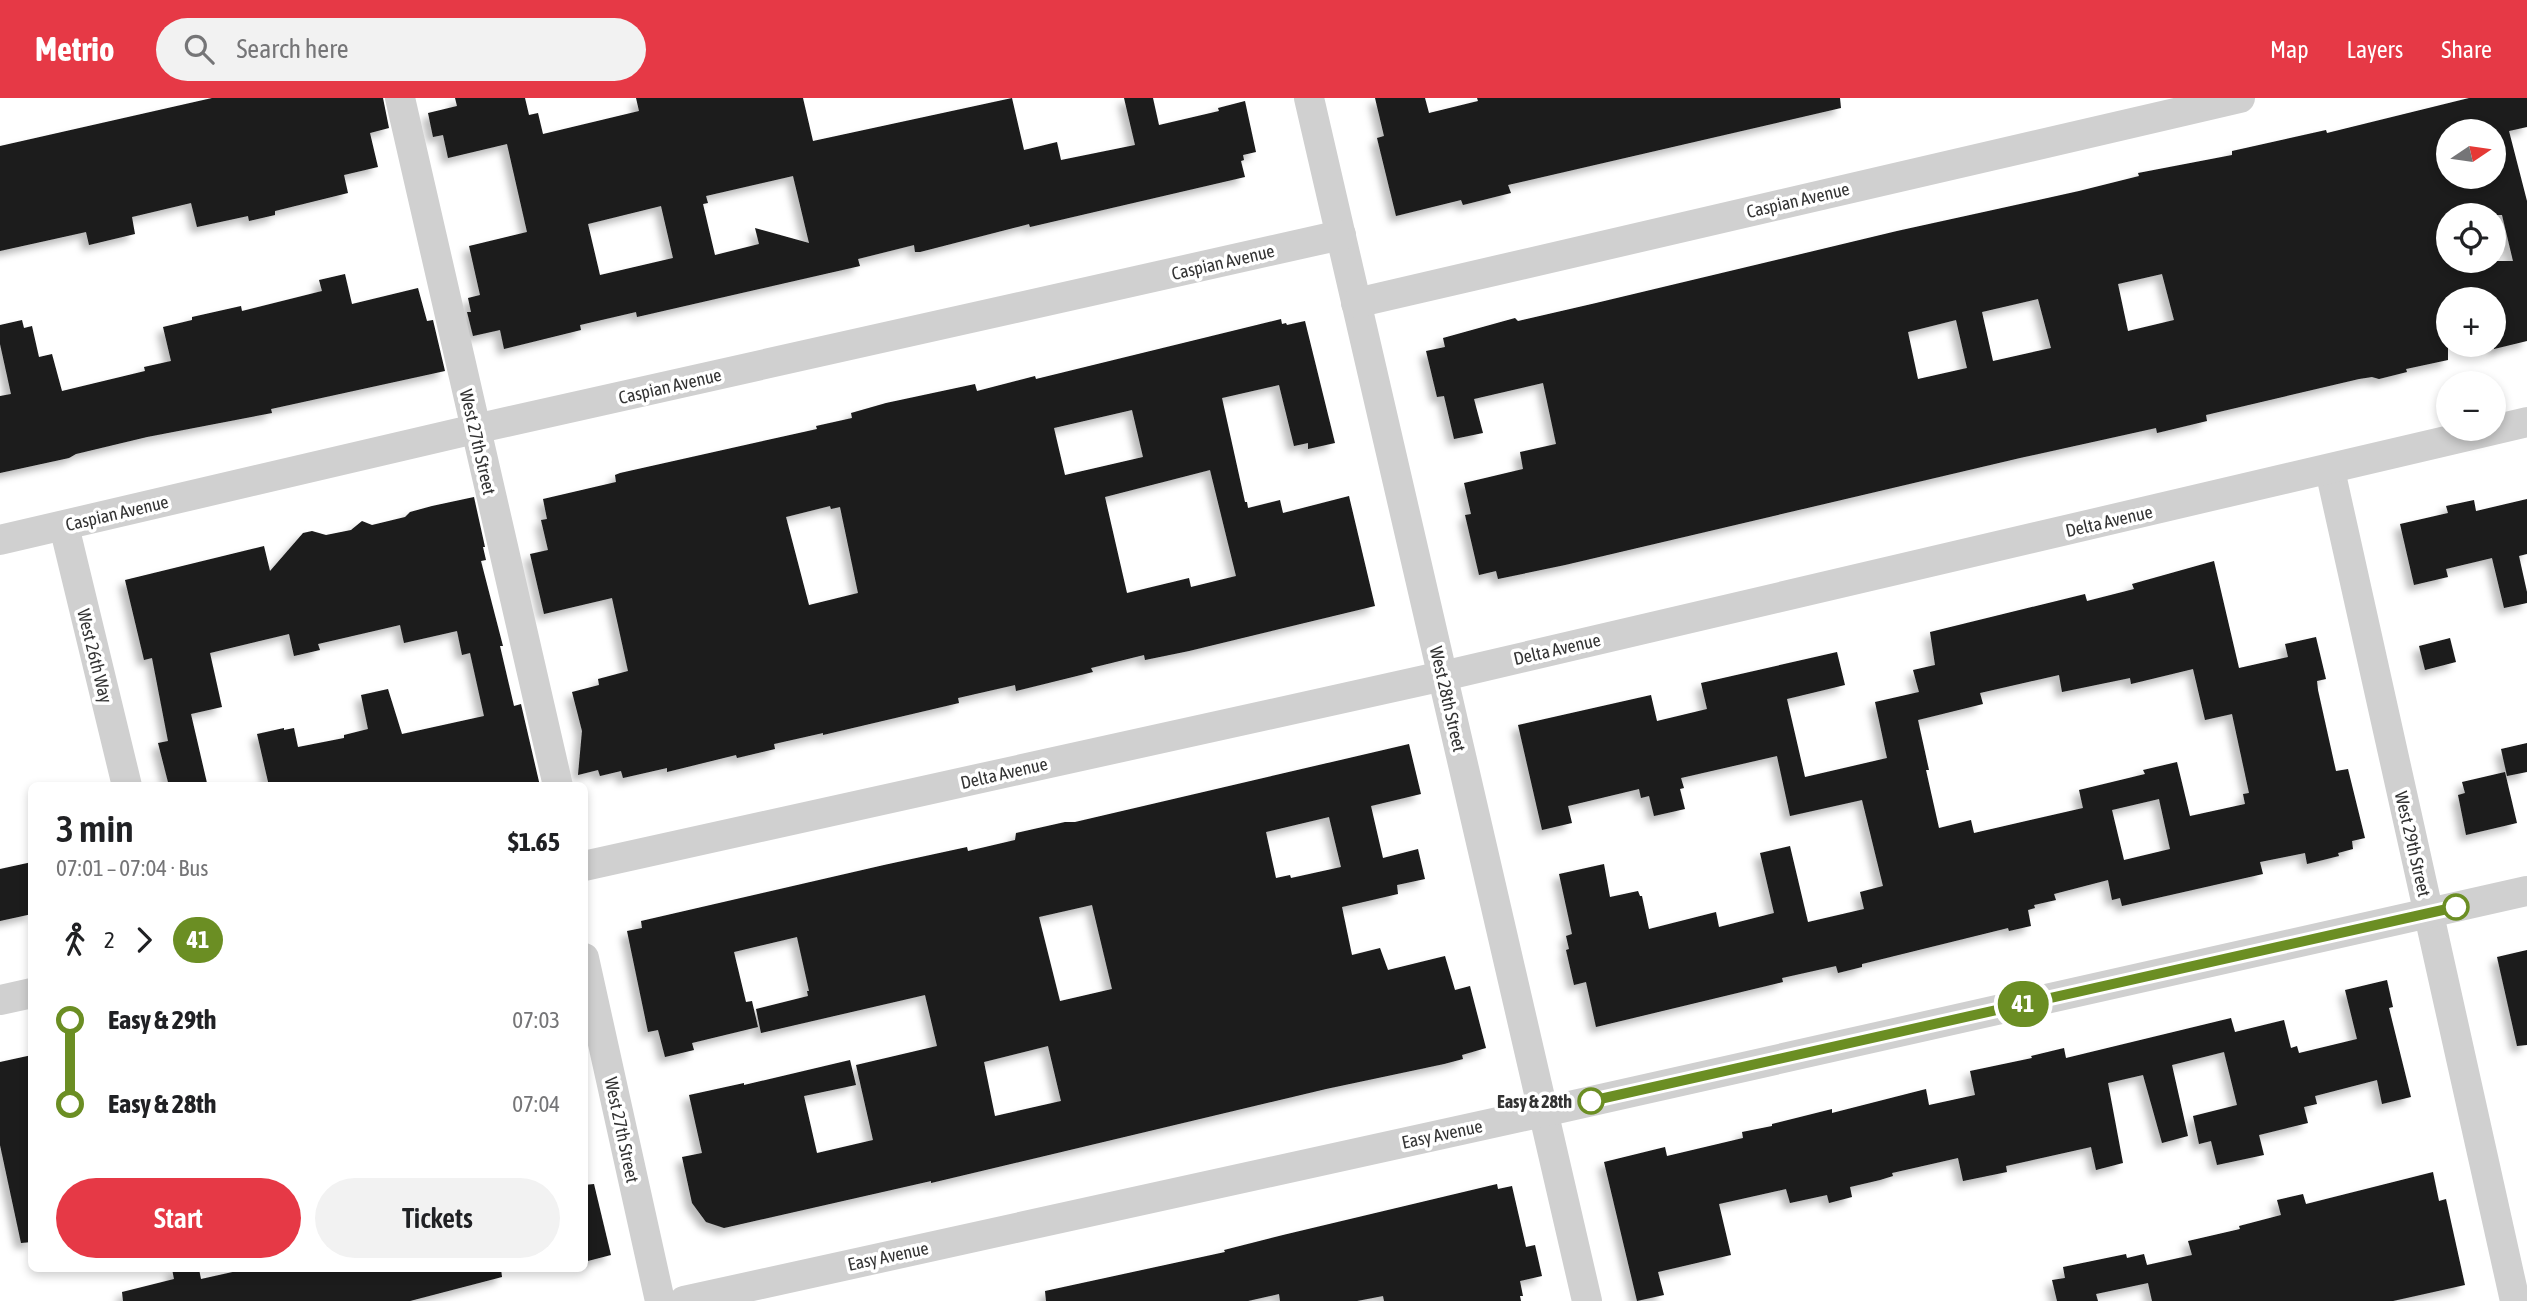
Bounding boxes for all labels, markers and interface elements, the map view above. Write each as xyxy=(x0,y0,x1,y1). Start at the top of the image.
search box xyxy=(156,18,646,81)
text: Metrio xyxy=(35,30,114,68)
icon: search xyxy=(180,30,218,68)
text: Search here xyxy=(236,34,349,64)
text: Map xyxy=(2270,36,2309,63)
text: Layers xyxy=(2347,36,2403,63)
text: Share xyxy=(2441,36,2492,63)
north arrow xyxy=(2436,119,2506,189)
map controls xyxy=(2436,119,2506,441)
street label: Caspian Avenue xyxy=(1745,178,1851,222)
button: locate xyxy=(2436,203,2506,273)
street label: Caspian Avenue xyxy=(1170,240,1276,284)
button: + xyxy=(2436,287,2506,357)
street label: Caspian Avenue xyxy=(617,364,723,408)
button: − xyxy=(2436,371,2506,441)
street label: West 27th Street xyxy=(456,387,500,497)
street label: Caspian Avenue xyxy=(64,491,170,535)
street label: Delta Avenue xyxy=(2063,501,2155,541)
street label: West 26th Way xyxy=(73,607,117,705)
street label: Delta Avenue xyxy=(1511,629,1603,669)
street label: West 28th Street xyxy=(1426,644,1470,754)
street label: Delta Avenue xyxy=(958,753,1050,793)
street label: West 29th Street xyxy=(2391,789,2435,899)
text: 3 min xyxy=(56,807,134,850)
text: $1.65 xyxy=(508,827,560,857)
text: 07:01 – 07:04 · Bus xyxy=(56,855,208,881)
unlabelled marker xyxy=(2443,894,2469,920)
icon: walk xyxy=(56,921,94,959)
icon: forward xyxy=(125,921,163,959)
text: 41 xyxy=(187,926,209,953)
text: 2 xyxy=(104,927,115,953)
line badge: 41 xyxy=(1992,981,2054,1027)
text: 41 xyxy=(2012,990,2034,1017)
text: Easy & 29th xyxy=(108,1005,216,1035)
text: 07:03 xyxy=(512,1007,560,1033)
street label: West 27th Street xyxy=(601,1075,643,1185)
marker: Easy & 28th xyxy=(1578,1088,1604,1114)
text: Easy & 28th xyxy=(108,1089,216,1119)
text: 07:04 xyxy=(512,1091,560,1117)
place label: Easy & 28th xyxy=(1497,1091,1572,1112)
street label: Easy Avenue xyxy=(1400,1115,1484,1153)
button: Start xyxy=(56,1178,301,1258)
button: Tickets xyxy=(315,1178,560,1258)
street label: Easy Avenue xyxy=(846,1237,930,1275)

